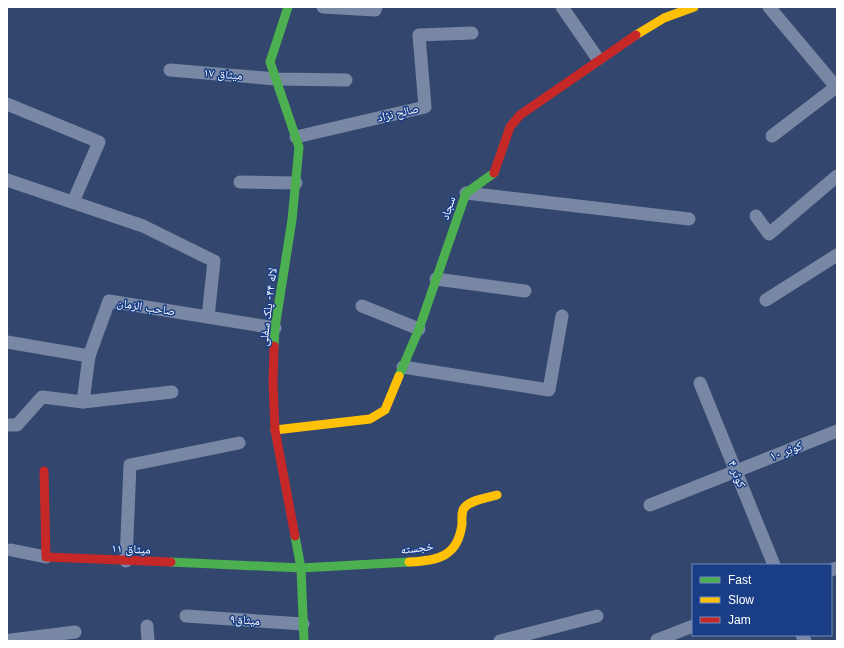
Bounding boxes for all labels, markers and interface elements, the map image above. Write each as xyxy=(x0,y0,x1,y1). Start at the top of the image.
street label: میثاق ۱۷ xyxy=(203,65,243,83)
street label: صالح نژاد xyxy=(376,101,420,125)
street label: سجاد xyxy=(437,194,459,222)
street label: لاله ۴۴- پلک سفلی xyxy=(256,267,280,347)
street label: صاحب الزمان xyxy=(116,295,176,319)
street label: کوثر ۱۰ xyxy=(768,438,804,464)
street label: کوثر ۴ xyxy=(725,458,749,490)
street label: خجسته xyxy=(400,539,435,557)
street label: میثاق ۱۱ xyxy=(111,541,151,557)
legend xyxy=(692,564,832,636)
text: Fast xyxy=(728,573,752,587)
text: Slow xyxy=(728,593,754,607)
street label: میثاق۹ xyxy=(229,612,261,628)
text: Jam xyxy=(728,613,751,627)

